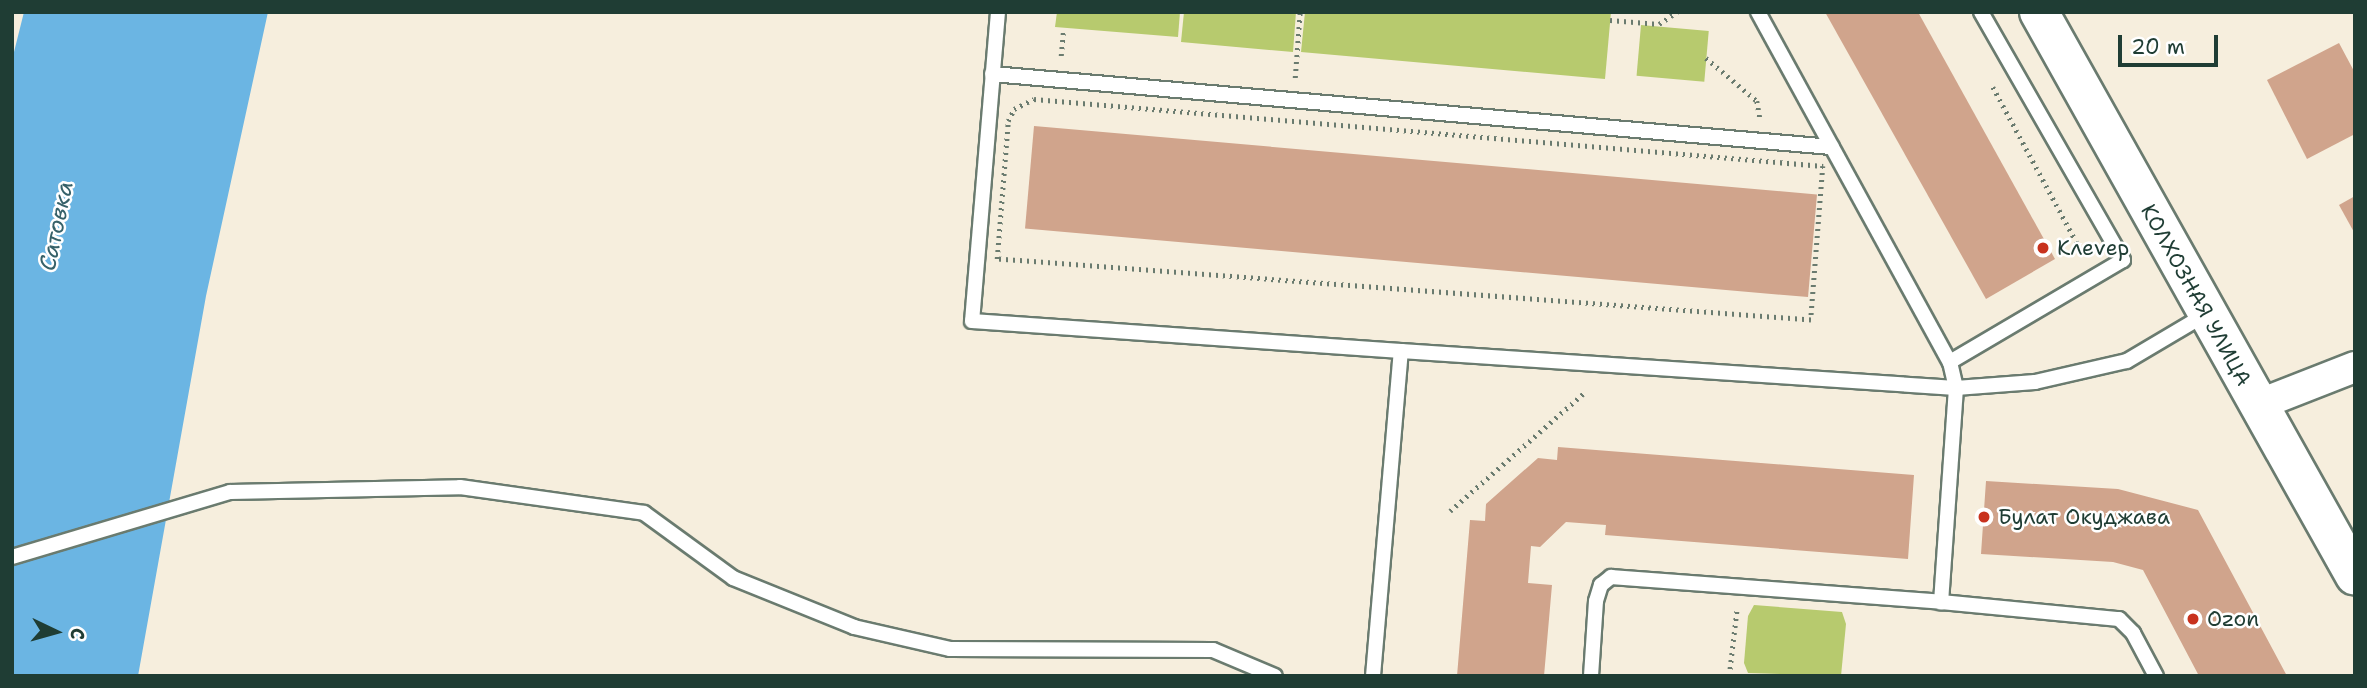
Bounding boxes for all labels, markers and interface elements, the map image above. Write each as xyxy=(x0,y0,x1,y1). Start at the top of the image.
scale bar xyxy=(2122,21,2222,65)
text: 20 m xyxy=(2131,33,2185,61)
water label: Сатовка xyxy=(33,179,79,273)
street label: КОЛХОЗНАЯ УЛИЦА xyxy=(2136,200,2256,390)
place label: Клеvер xyxy=(2057,235,2129,261)
marker: Клеvер xyxy=(2035,240,2051,256)
place label: Булат Окуджава xyxy=(1998,504,2170,530)
marker: Булат Окуджава xyxy=(1976,509,1992,525)
north arrow xyxy=(21,597,91,667)
place label: Ozon xyxy=(2207,606,2259,632)
marker: Ozon xyxy=(2185,611,2201,627)
text: С xyxy=(64,627,90,641)

